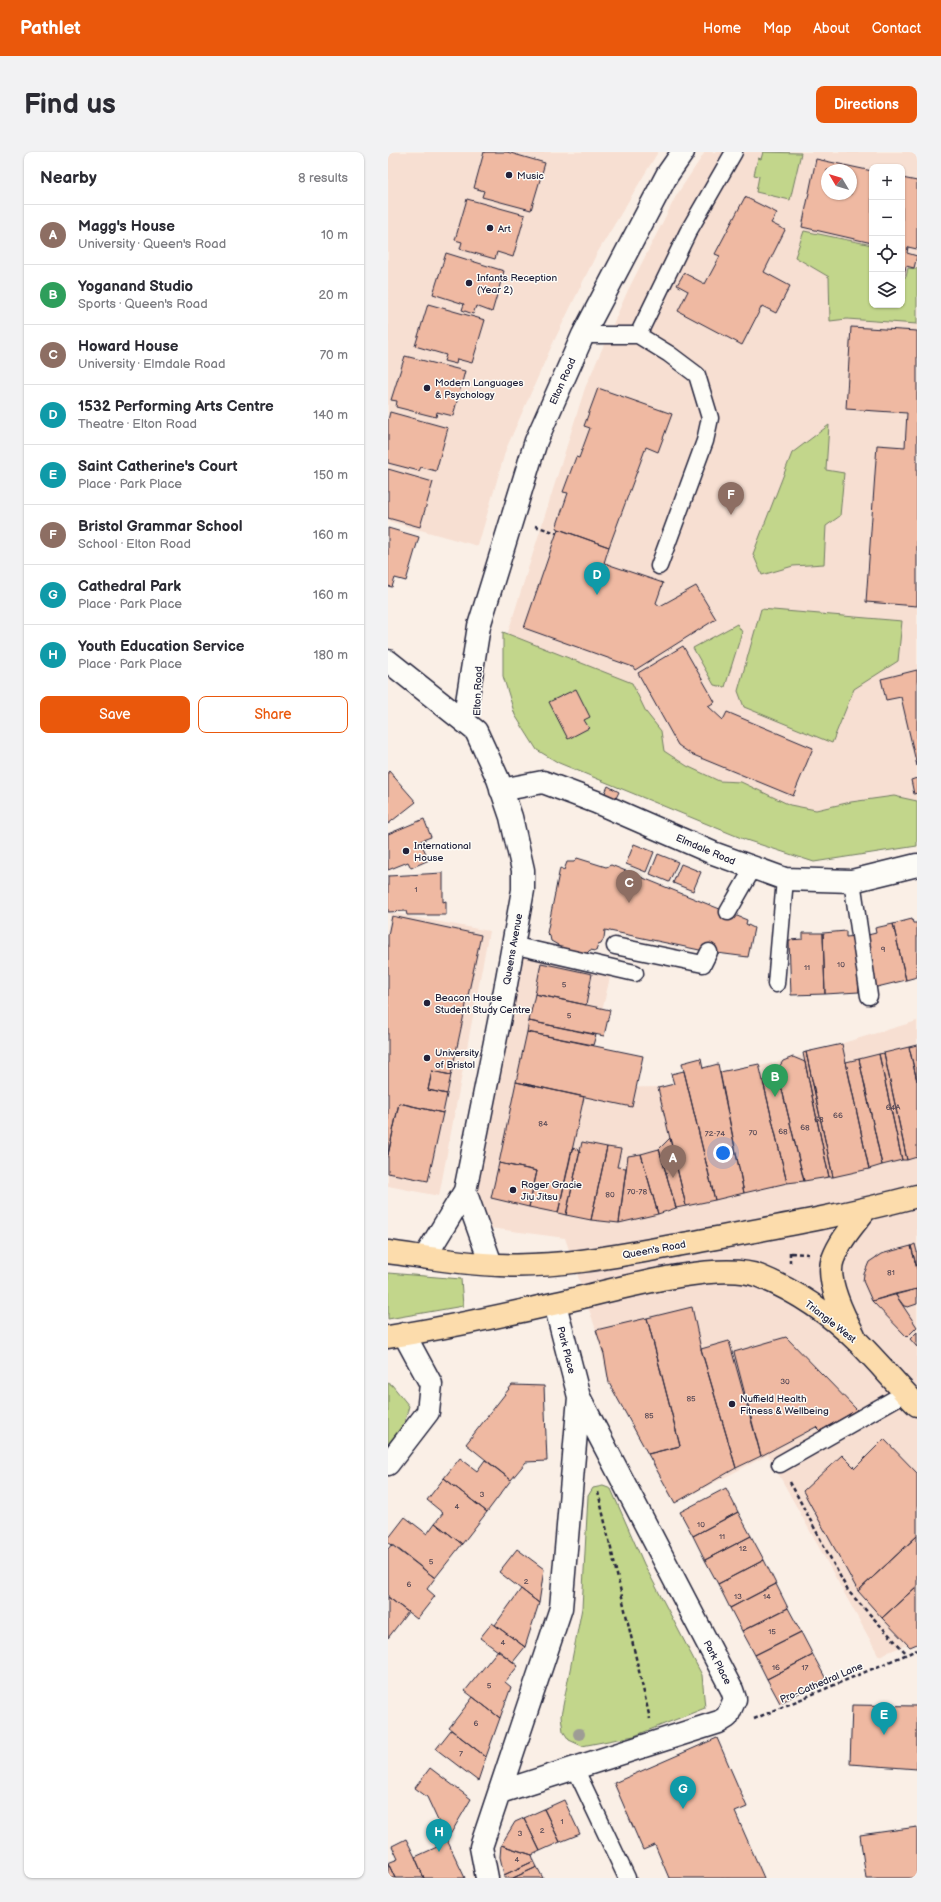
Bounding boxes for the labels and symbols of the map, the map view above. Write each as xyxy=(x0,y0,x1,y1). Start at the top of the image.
north arrow xyxy=(821,164,857,200)
marker: Music xyxy=(504,170,514,180)
place label: Music xyxy=(517,170,544,182)
marker: Art xyxy=(485,223,495,233)
place label: Art xyxy=(498,223,511,235)
place label: Infants Reception (Year 2) xyxy=(477,272,558,296)
marker: Infants Reception (Year 2) xyxy=(464,278,474,288)
street label: Elton Road xyxy=(547,356,579,407)
place label: Modern Languages & Psychology xyxy=(435,377,523,401)
marker: Modern Languages & Psychology xyxy=(422,383,432,393)
pin: F xyxy=(718,482,744,515)
pin: D xyxy=(584,562,610,595)
street label: Elton Road xyxy=(471,666,485,716)
street label: Elmdale Road xyxy=(674,832,737,868)
place label: International House xyxy=(414,840,471,864)
marker: International House xyxy=(401,846,411,856)
pin: C xyxy=(616,870,642,903)
house number: 1 xyxy=(414,885,418,894)
street label: Queens Avenue xyxy=(501,913,525,986)
house number: 9 xyxy=(881,945,886,954)
house number: 10 xyxy=(837,960,845,969)
house number: 11 xyxy=(804,963,810,972)
house number: 5 xyxy=(562,980,567,989)
place label: Beacon House Student Study Centre xyxy=(435,992,531,1016)
marker: Beacon House Student Study Centre xyxy=(422,998,432,1008)
house number: 5 xyxy=(567,1011,572,1020)
place label: University of Bristol xyxy=(435,1047,480,1071)
marker: University of Bristol xyxy=(422,1053,432,1063)
pin: B xyxy=(762,1064,788,1097)
house number: 64A xyxy=(886,1103,900,1112)
house number: 66 xyxy=(833,1111,843,1120)
house number: 68 xyxy=(814,1115,824,1124)
house number: 84 xyxy=(538,1119,548,1128)
house number: 68 xyxy=(800,1123,810,1132)
house number: 68 xyxy=(778,1127,788,1136)
house number: 70 xyxy=(749,1128,758,1137)
house number: 72-74 xyxy=(705,1129,725,1138)
your location xyxy=(713,1143,733,1163)
pin: A xyxy=(660,1145,686,1178)
place label: Roger Gracie Jiu Jitsu xyxy=(521,1179,582,1203)
marker: Roger Gracie Jiu Jitsu xyxy=(508,1185,518,1195)
house number: 70-78 xyxy=(627,1187,647,1196)
house number: 80 xyxy=(605,1190,615,1199)
street label: Queen's Road xyxy=(622,1238,687,1261)
house number: 81 xyxy=(887,1268,895,1277)
street label: Triangle West xyxy=(802,1298,858,1345)
street label: Park Place xyxy=(554,1325,578,1375)
house number: 30 xyxy=(780,1377,790,1386)
place label: Nuffield Health Fitness & Wellbeing xyxy=(740,1393,829,1417)
house number: 85 xyxy=(686,1394,696,1403)
marker: Nuffield Health Fitness & Wellbeing xyxy=(727,1399,737,1409)
house number: 85 xyxy=(644,1411,654,1420)
house number: 3 xyxy=(480,1490,485,1499)
house number: 4 xyxy=(455,1502,460,1511)
house number: 10 xyxy=(697,1520,705,1529)
house number: 11 xyxy=(719,1532,725,1541)
house number: 12 xyxy=(739,1544,747,1553)
house number: 5 xyxy=(429,1557,434,1566)
house number: 2 xyxy=(524,1577,529,1586)
house number: 6 xyxy=(407,1580,412,1589)
house number: 13 xyxy=(734,1592,742,1601)
house number: 14 xyxy=(763,1592,771,1601)
house number: 15 xyxy=(768,1627,776,1636)
house number: 4 xyxy=(501,1638,506,1647)
street label: Park Place xyxy=(701,1638,734,1687)
street label: Pro-Cathedral Lane xyxy=(778,1660,865,1706)
house number: 16 xyxy=(772,1663,780,1672)
house number: 17 xyxy=(801,1663,809,1672)
house number: 5 xyxy=(487,1681,492,1690)
pin: E xyxy=(871,1702,897,1735)
house number: 6 xyxy=(474,1719,479,1728)
house number: 7 xyxy=(459,1749,463,1758)
pin: G xyxy=(670,1776,696,1809)
house number: 1 xyxy=(560,1817,564,1826)
pin: H xyxy=(426,1819,452,1852)
house number: 2 xyxy=(540,1826,545,1835)
house number: 3 xyxy=(518,1829,523,1838)
house number: 4 xyxy=(515,1855,520,1864)

